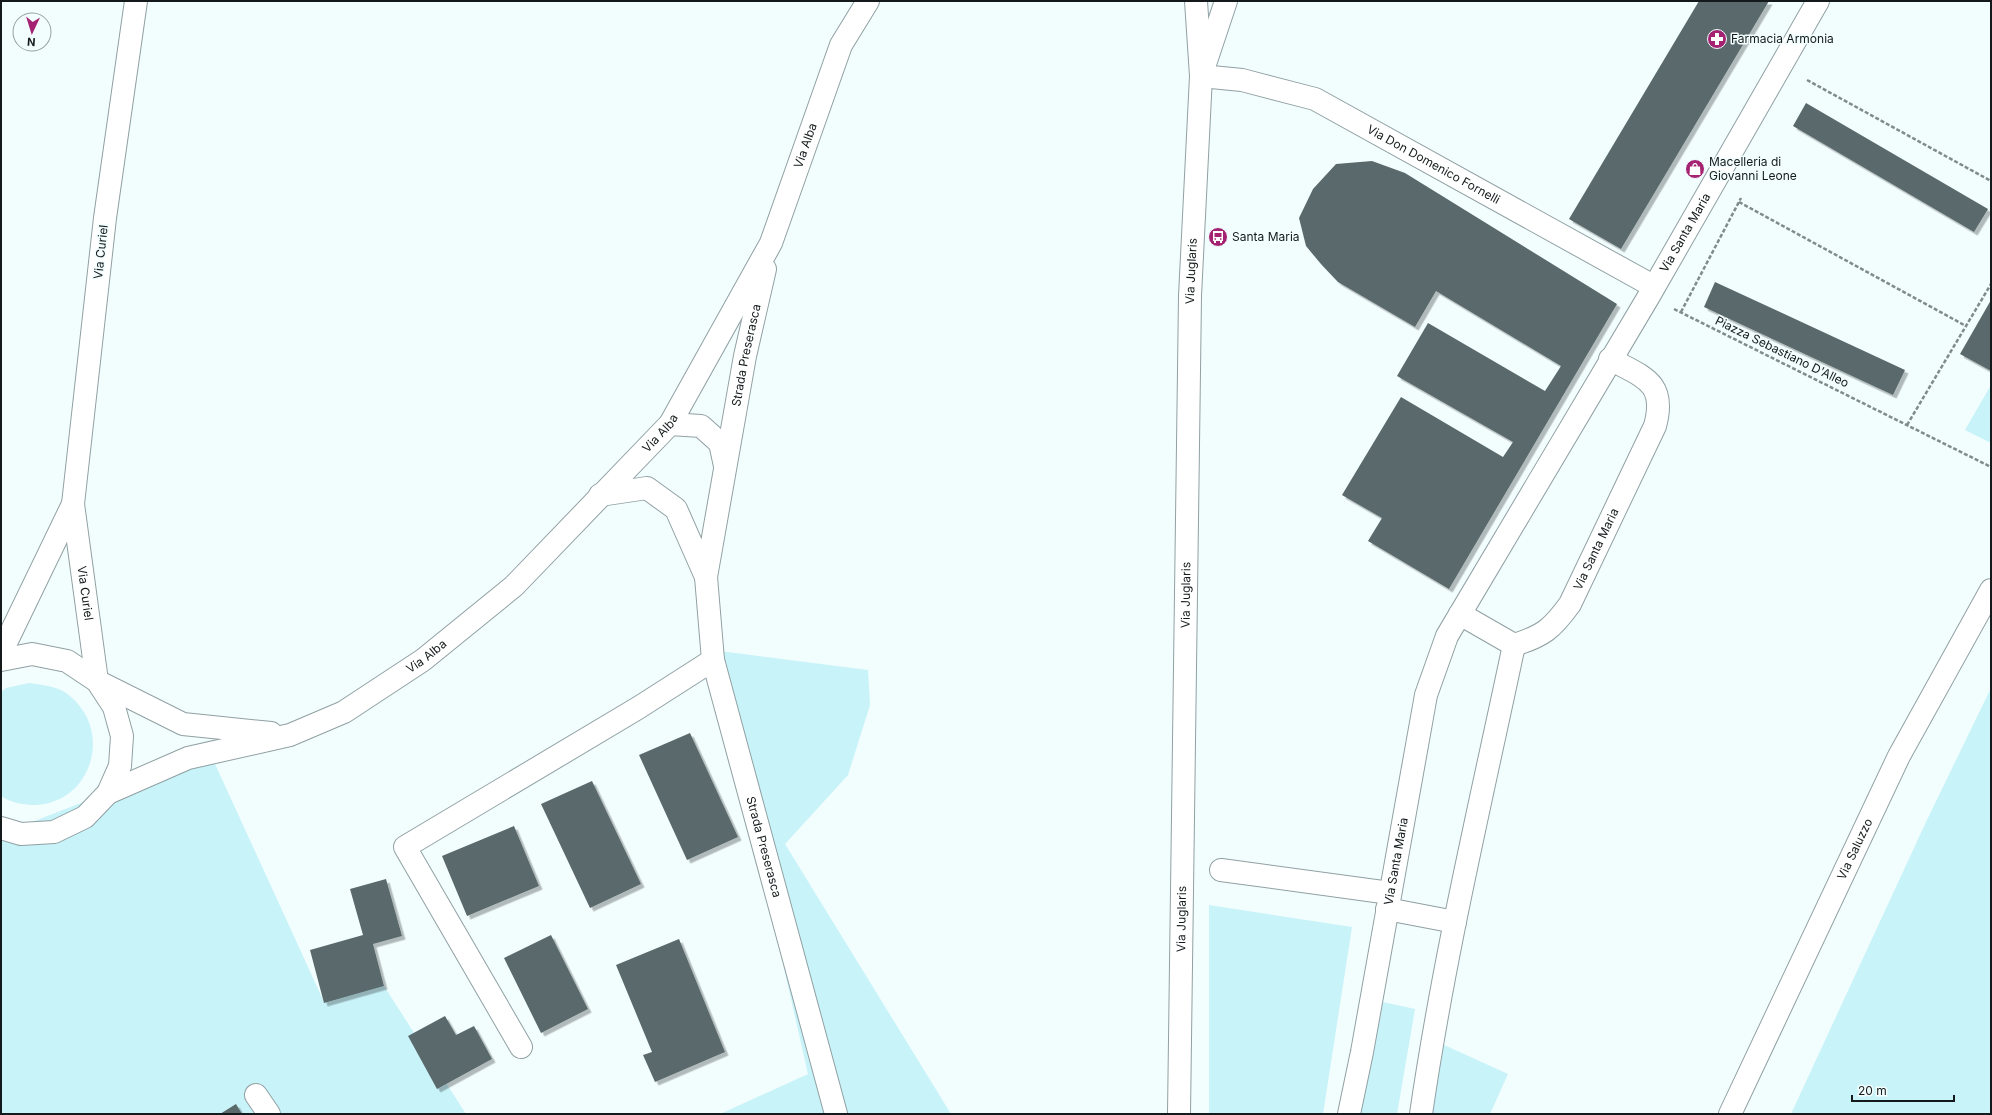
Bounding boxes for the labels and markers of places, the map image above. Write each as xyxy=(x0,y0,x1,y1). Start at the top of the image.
pharmacy icon: Farmacia Armonia xyxy=(1706,28,1728,50)
place label: Farmacia Armonia xyxy=(1731,31,1834,46)
place label: Macelleria di Giovanni Leone xyxy=(1709,154,1797,183)
shop icon: Macelleria di Giovanni Leone xyxy=(1684,158,1706,180)
bus stop icon: Santa Maria xyxy=(1207,226,1229,248)
place label: Santa Maria xyxy=(1232,229,1300,244)

